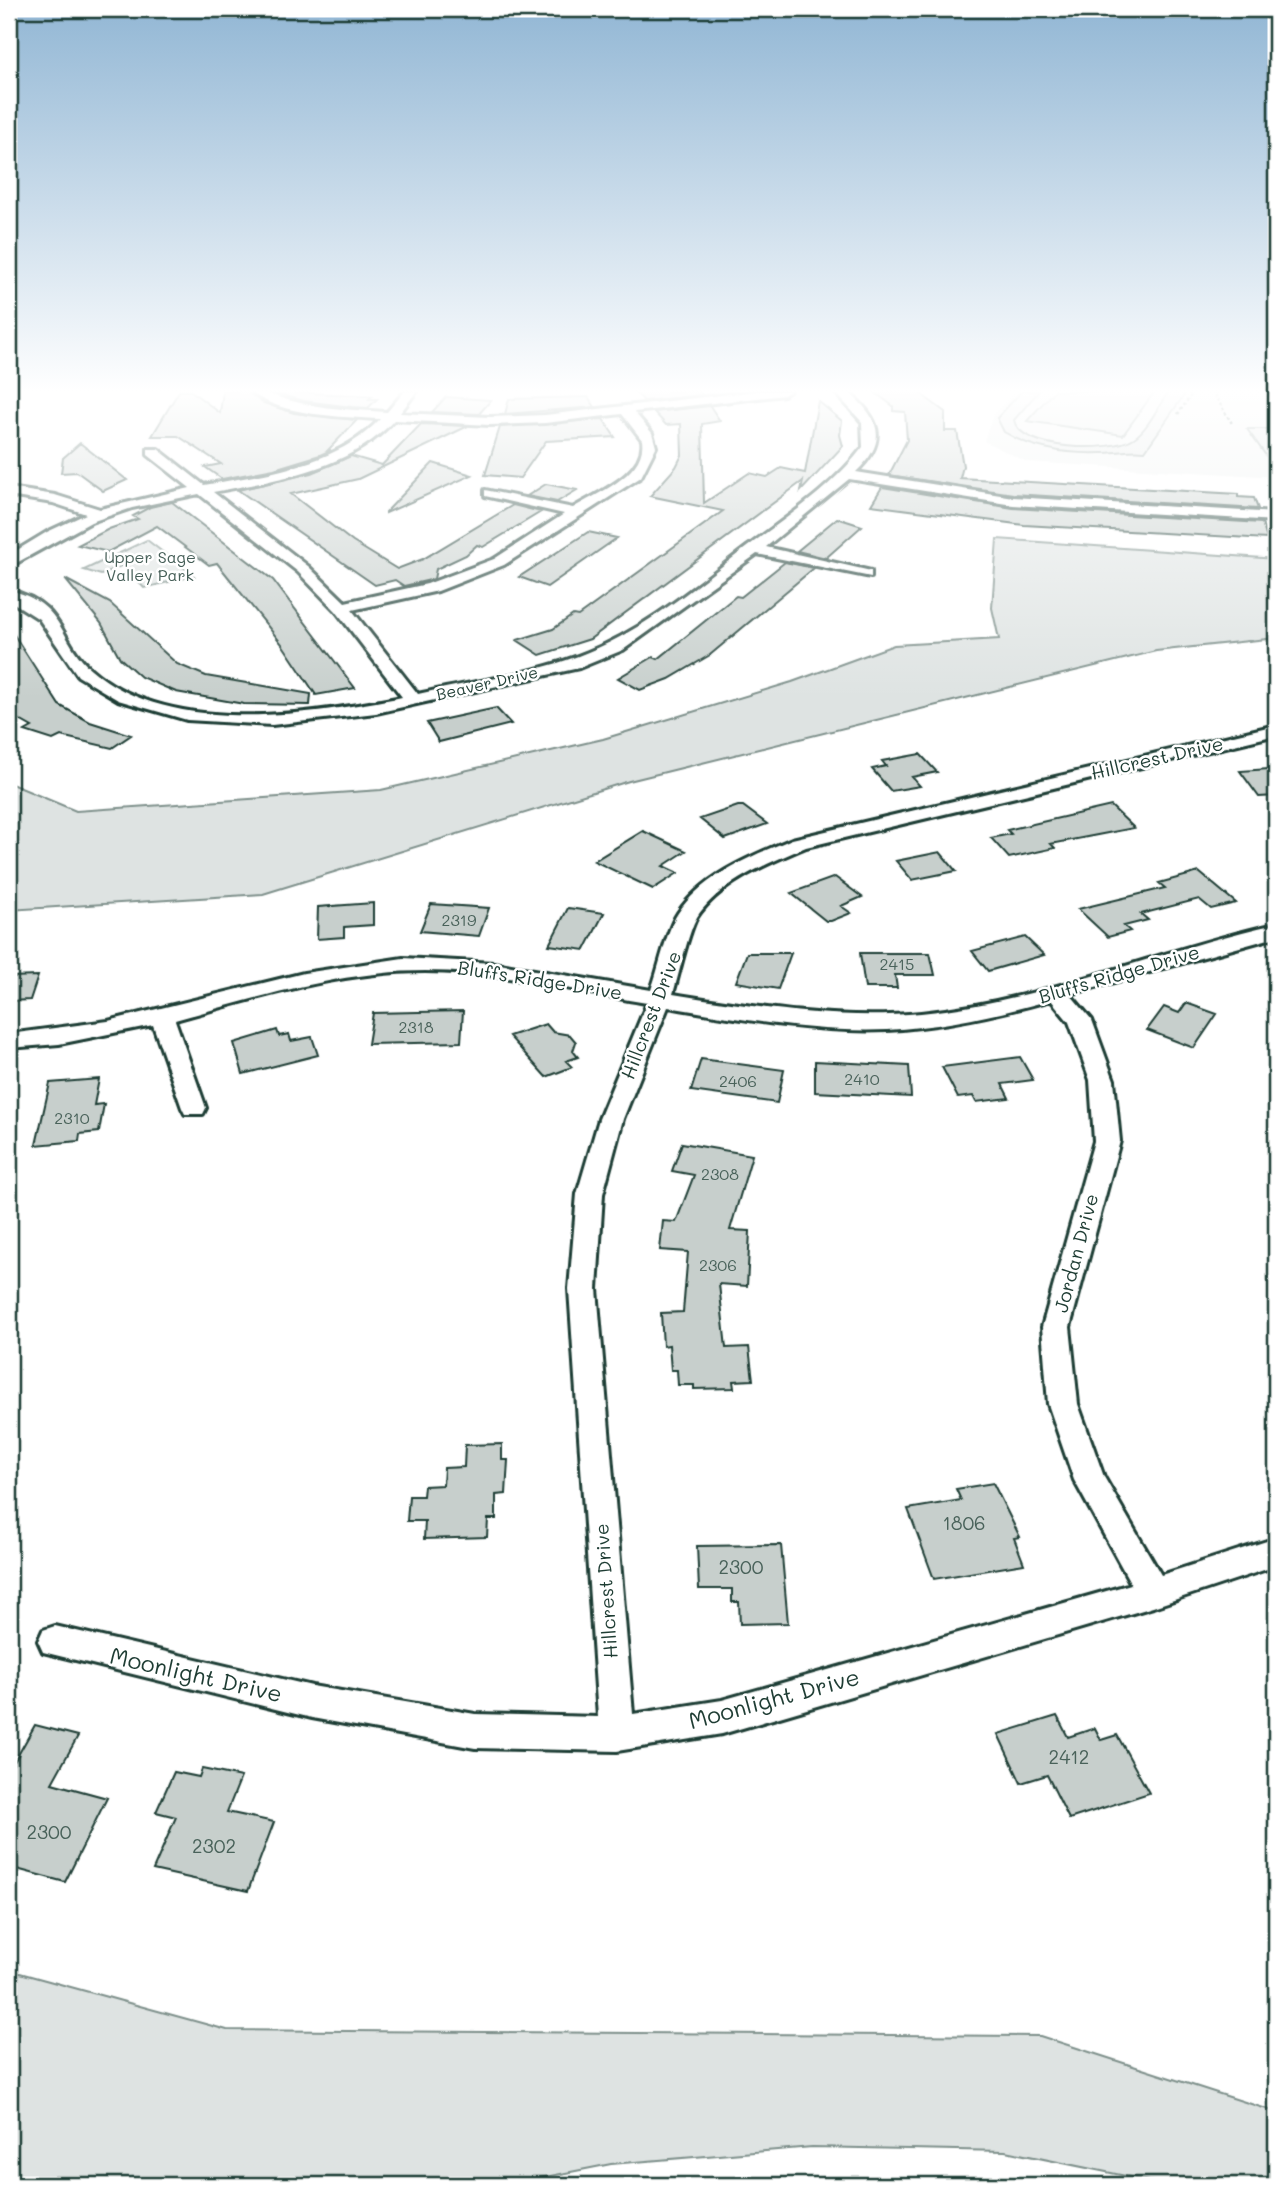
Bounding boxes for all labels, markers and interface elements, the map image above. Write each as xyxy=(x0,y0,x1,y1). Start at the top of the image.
park label: Upper Sage Valley Park xyxy=(104,546,196,585)
street label: Beaver Drive xyxy=(434,661,540,704)
street label: Hillcrest Drive xyxy=(1088,730,1226,785)
house number: 2319 xyxy=(442,909,476,930)
street label: Bluffs Ridge Drive xyxy=(1036,939,1202,1008)
street label: Hillcrest Drive xyxy=(615,947,686,1082)
house number: 2415 xyxy=(880,953,914,974)
street label: Bluffs Ridge Drive xyxy=(456,954,624,1005)
house number: 2318 xyxy=(398,1016,434,1037)
house number: 2410 xyxy=(844,1068,880,1089)
house number: 2406 xyxy=(719,1070,757,1091)
house number: 2310 xyxy=(54,1107,90,1128)
house number: 2308 xyxy=(701,1163,739,1184)
street label: Jordan Drive xyxy=(1048,1191,1103,1315)
house number: 2306 xyxy=(699,1254,737,1275)
house number: 1806 xyxy=(942,1510,986,1535)
street label: Hillcrest Drive xyxy=(588,1523,623,1659)
house number: 2300 xyxy=(718,1554,764,1579)
street label: Moonlight Drive xyxy=(107,1640,285,1708)
street label: Moonlight Drive xyxy=(685,1661,863,1735)
house number: 2412 xyxy=(1049,1744,1089,1769)
house number: 2300 xyxy=(26,1819,72,1844)
house number: 2302 xyxy=(192,1833,236,1858)

